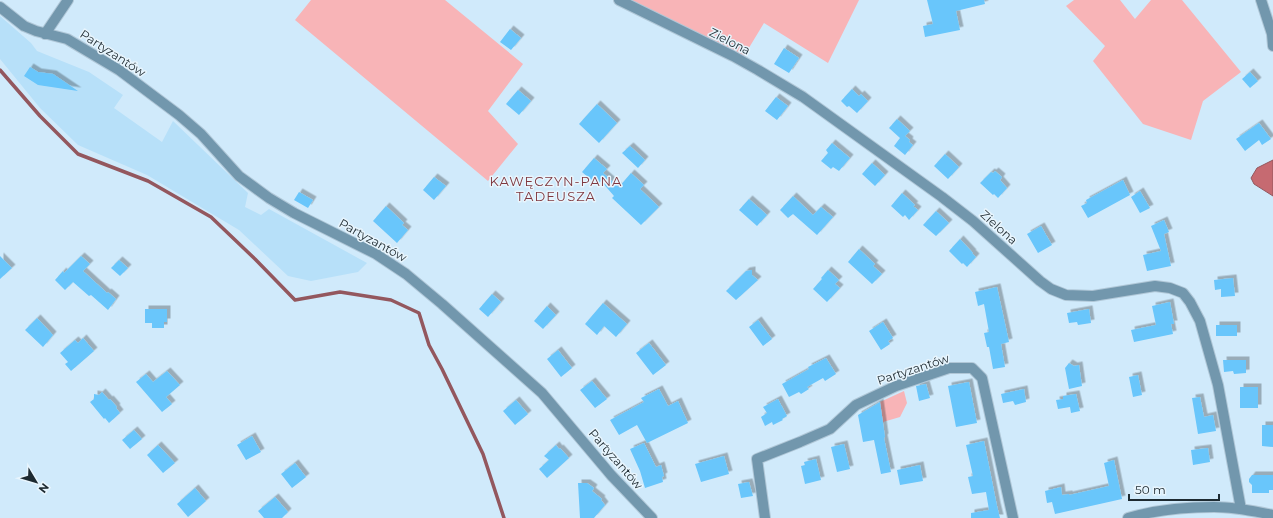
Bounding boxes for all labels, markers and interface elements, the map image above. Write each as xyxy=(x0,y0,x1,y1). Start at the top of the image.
street label: Zielona xyxy=(707,24,753,58)
street label: Partyzantów xyxy=(77,26,149,80)
district label: KAWĘCZYN-PANA TADEUSZA xyxy=(490,173,622,204)
street label: Zielona xyxy=(978,207,1020,247)
street label: Partyzantów xyxy=(336,215,410,265)
street label: Partyzantów xyxy=(875,350,952,388)
street label: Partyzantów xyxy=(586,426,647,493)
north arrow xyxy=(16,462,56,502)
scale bar xyxy=(1129,476,1219,502)
text: N xyxy=(36,480,52,496)
text: 50 m xyxy=(1135,482,1166,497)

